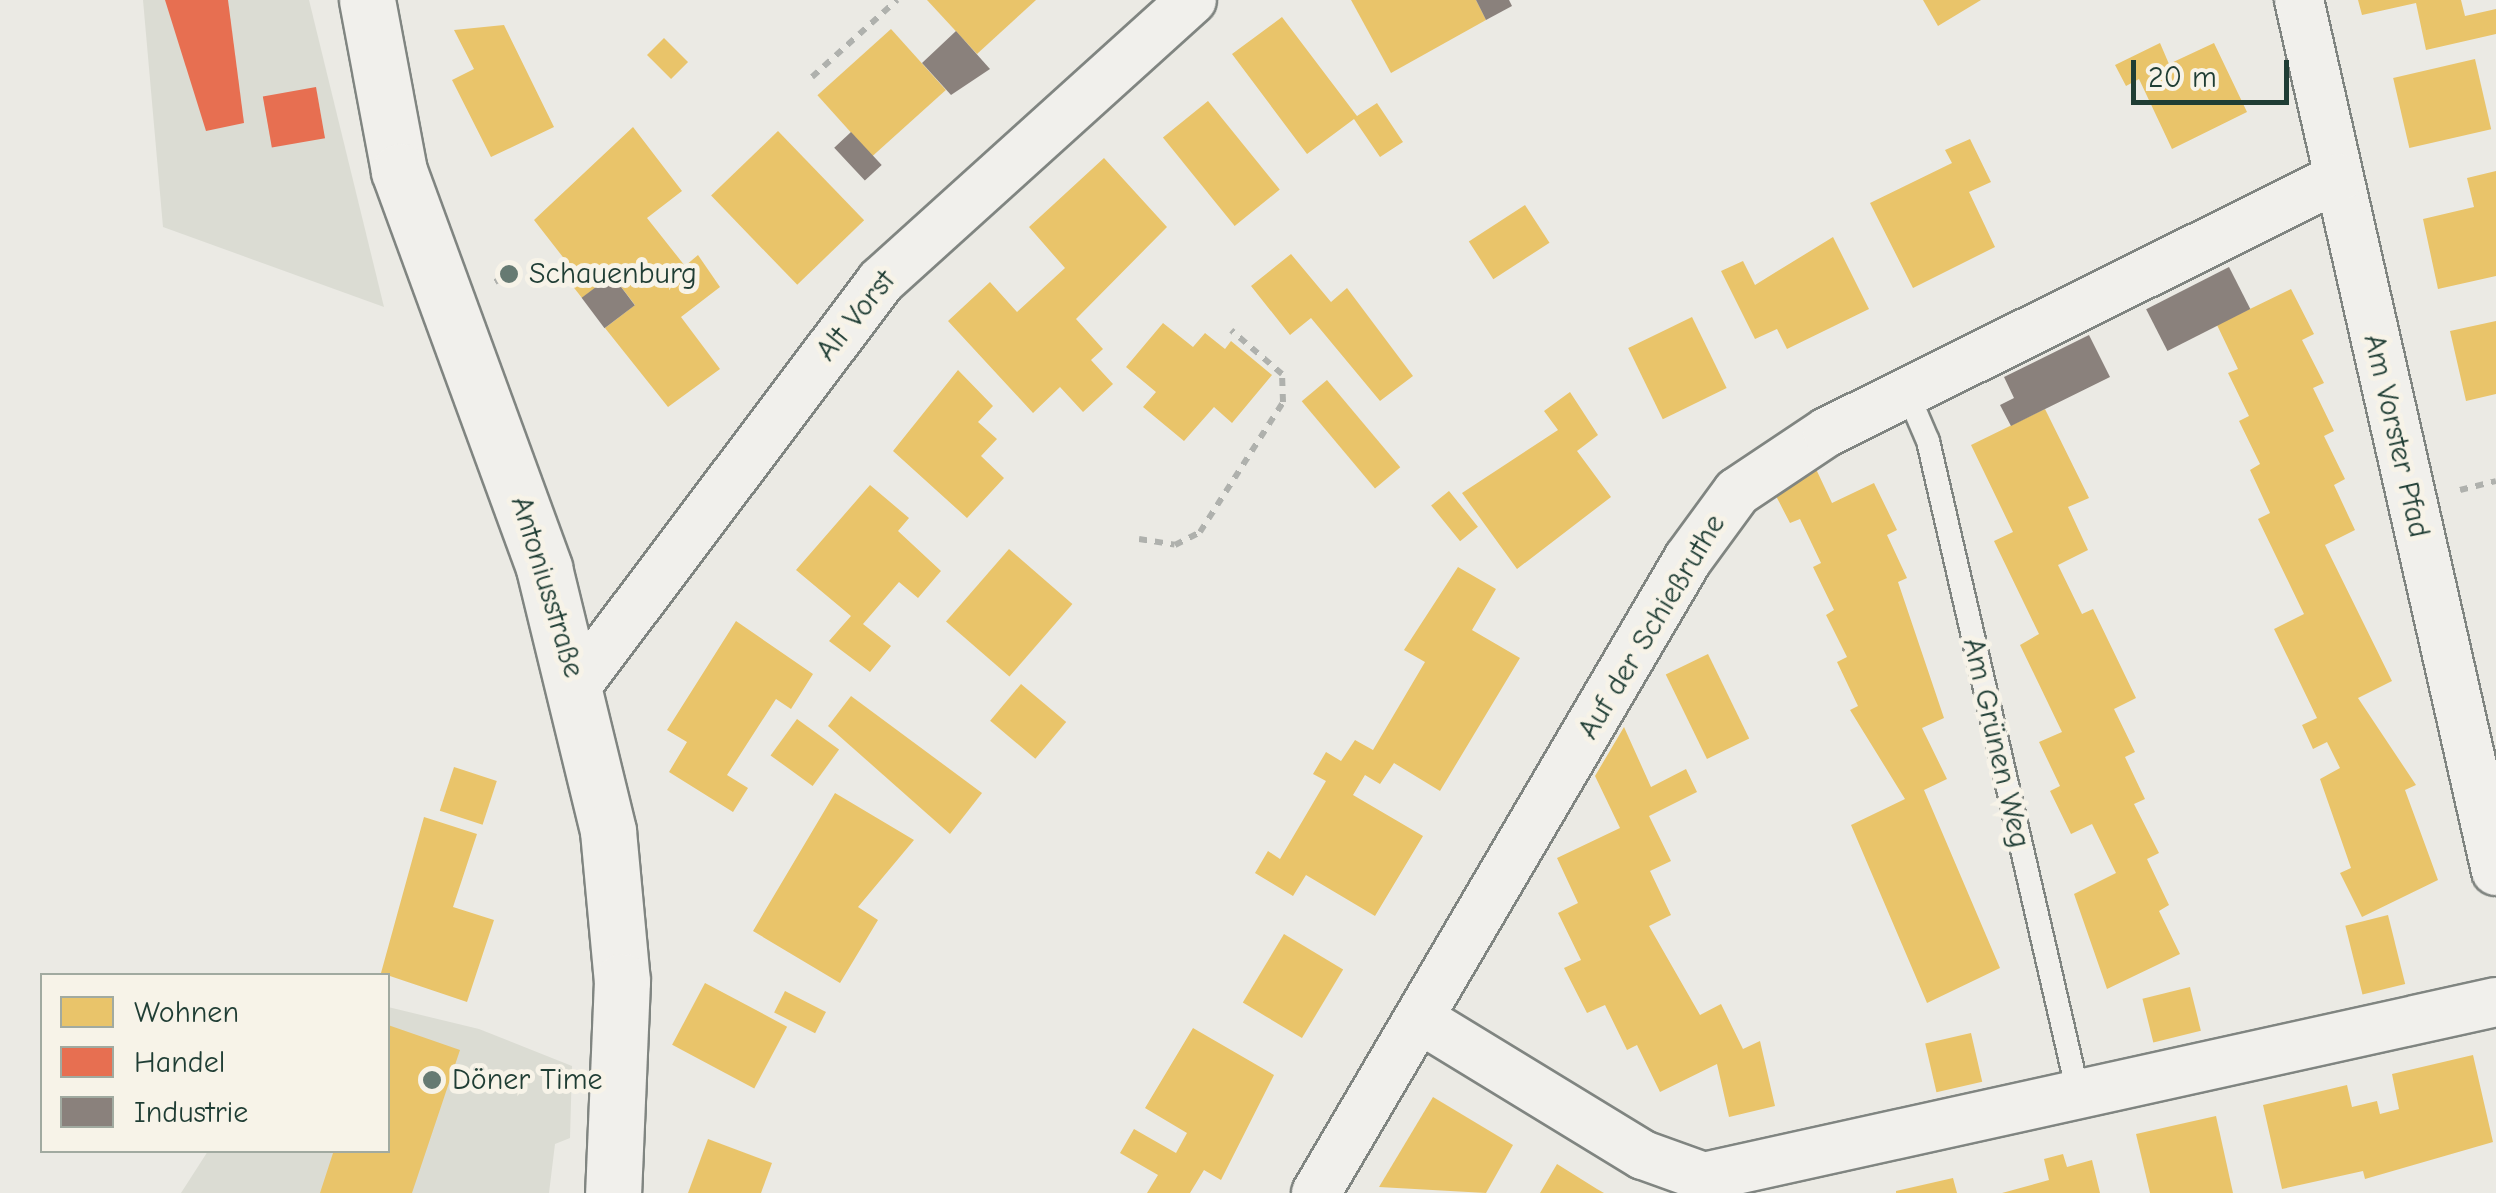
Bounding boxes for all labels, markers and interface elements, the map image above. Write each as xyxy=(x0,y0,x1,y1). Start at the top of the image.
scale bar xyxy=(2136,40,2294,102)
text: 20 m xyxy=(2148,60,2217,95)
place label: Schauenburg xyxy=(529,256,697,292)
marker: Schauenburg xyxy=(498,263,520,285)
street label: Alt Vorst xyxy=(809,264,903,368)
street label: Am Vorster Pfad xyxy=(2355,331,2437,541)
street label: Antoniusstraße xyxy=(502,492,592,682)
street label: Auf der Schießruthe xyxy=(1571,508,1733,746)
street label: Am Grünen Weg xyxy=(1954,635,2038,851)
legend xyxy=(40,973,390,1153)
text: Wohnen xyxy=(134,995,239,1030)
text: Handel xyxy=(134,1045,225,1080)
place label: Döner Time xyxy=(452,1062,603,1098)
marker: Döner Time xyxy=(421,1069,443,1091)
text: Industrie xyxy=(134,1095,248,1130)

